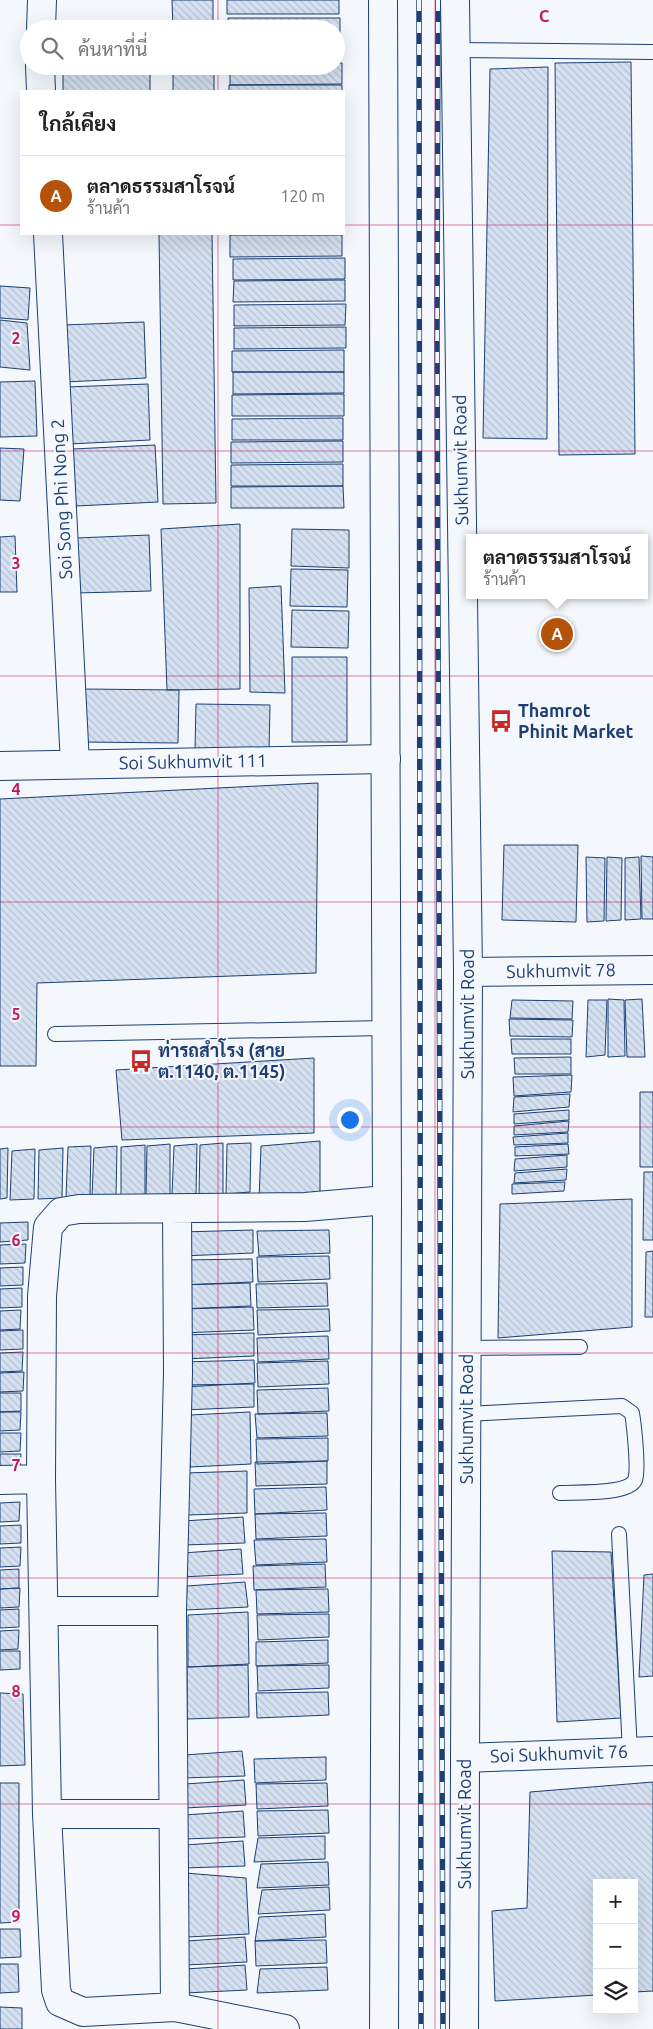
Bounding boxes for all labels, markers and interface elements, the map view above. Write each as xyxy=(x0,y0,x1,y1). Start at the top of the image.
text: C xyxy=(539,7,549,25)
search box xyxy=(20,20,345,75)
icon: search xyxy=(38,34,66,62)
text: ค้นหาที่นี่ xyxy=(78,38,147,60)
text: ใกล้เคียง xyxy=(40,111,116,135)
text: ตลาดธรรมสาโรจน์ xyxy=(87,175,235,197)
text: A xyxy=(50,187,62,205)
text: 120 m xyxy=(280,187,325,205)
text: ร้านค้า xyxy=(87,199,130,217)
text: 2 xyxy=(11,329,21,347)
street label: Sukhumvit Road xyxy=(449,394,471,526)
street label: Soi Song Phi Nong 2 xyxy=(47,418,75,580)
popup xyxy=(466,534,648,599)
text: ตลาดธรรมสาโรจน์ xyxy=(483,546,631,568)
text: 3 xyxy=(11,554,21,572)
text: ร้านค้า xyxy=(483,570,526,588)
pin: A xyxy=(541,615,573,653)
place label: Thamrot Phinit Market xyxy=(518,700,634,741)
bus stop icon: Thamrot Phinit Market xyxy=(488,708,514,734)
street label: Soi Sukhumvit 111 xyxy=(119,750,267,772)
text: 4 xyxy=(11,780,21,798)
street label: Sukhumvit Road xyxy=(457,949,477,1079)
street label: Sukhumvit 78 xyxy=(506,959,616,981)
text: 5 xyxy=(11,1005,21,1023)
place label: ท่ารถสำโรง (สาย ต.1140, ต.1145) xyxy=(158,1038,286,1082)
bus stop icon: ท่ารถสำโรง (สาย ต.1140, ต.1145) xyxy=(128,1048,154,1074)
your location xyxy=(337,1107,363,1133)
text: 6 xyxy=(11,1231,21,1249)
street label: Sukhumvit Road xyxy=(456,1354,476,1484)
text: 7 xyxy=(11,1456,21,1474)
text: 8 xyxy=(11,1682,21,1700)
street label: Soi Sukhumvit 76 xyxy=(490,1741,628,1765)
street label: Sukhumvit Road xyxy=(454,1759,474,1889)
map controls xyxy=(593,1879,638,2014)
button: + xyxy=(593,1879,638,1924)
text: 9 xyxy=(11,1907,21,1925)
button: − xyxy=(593,1924,638,1969)
button: layers xyxy=(593,1969,638,2014)

